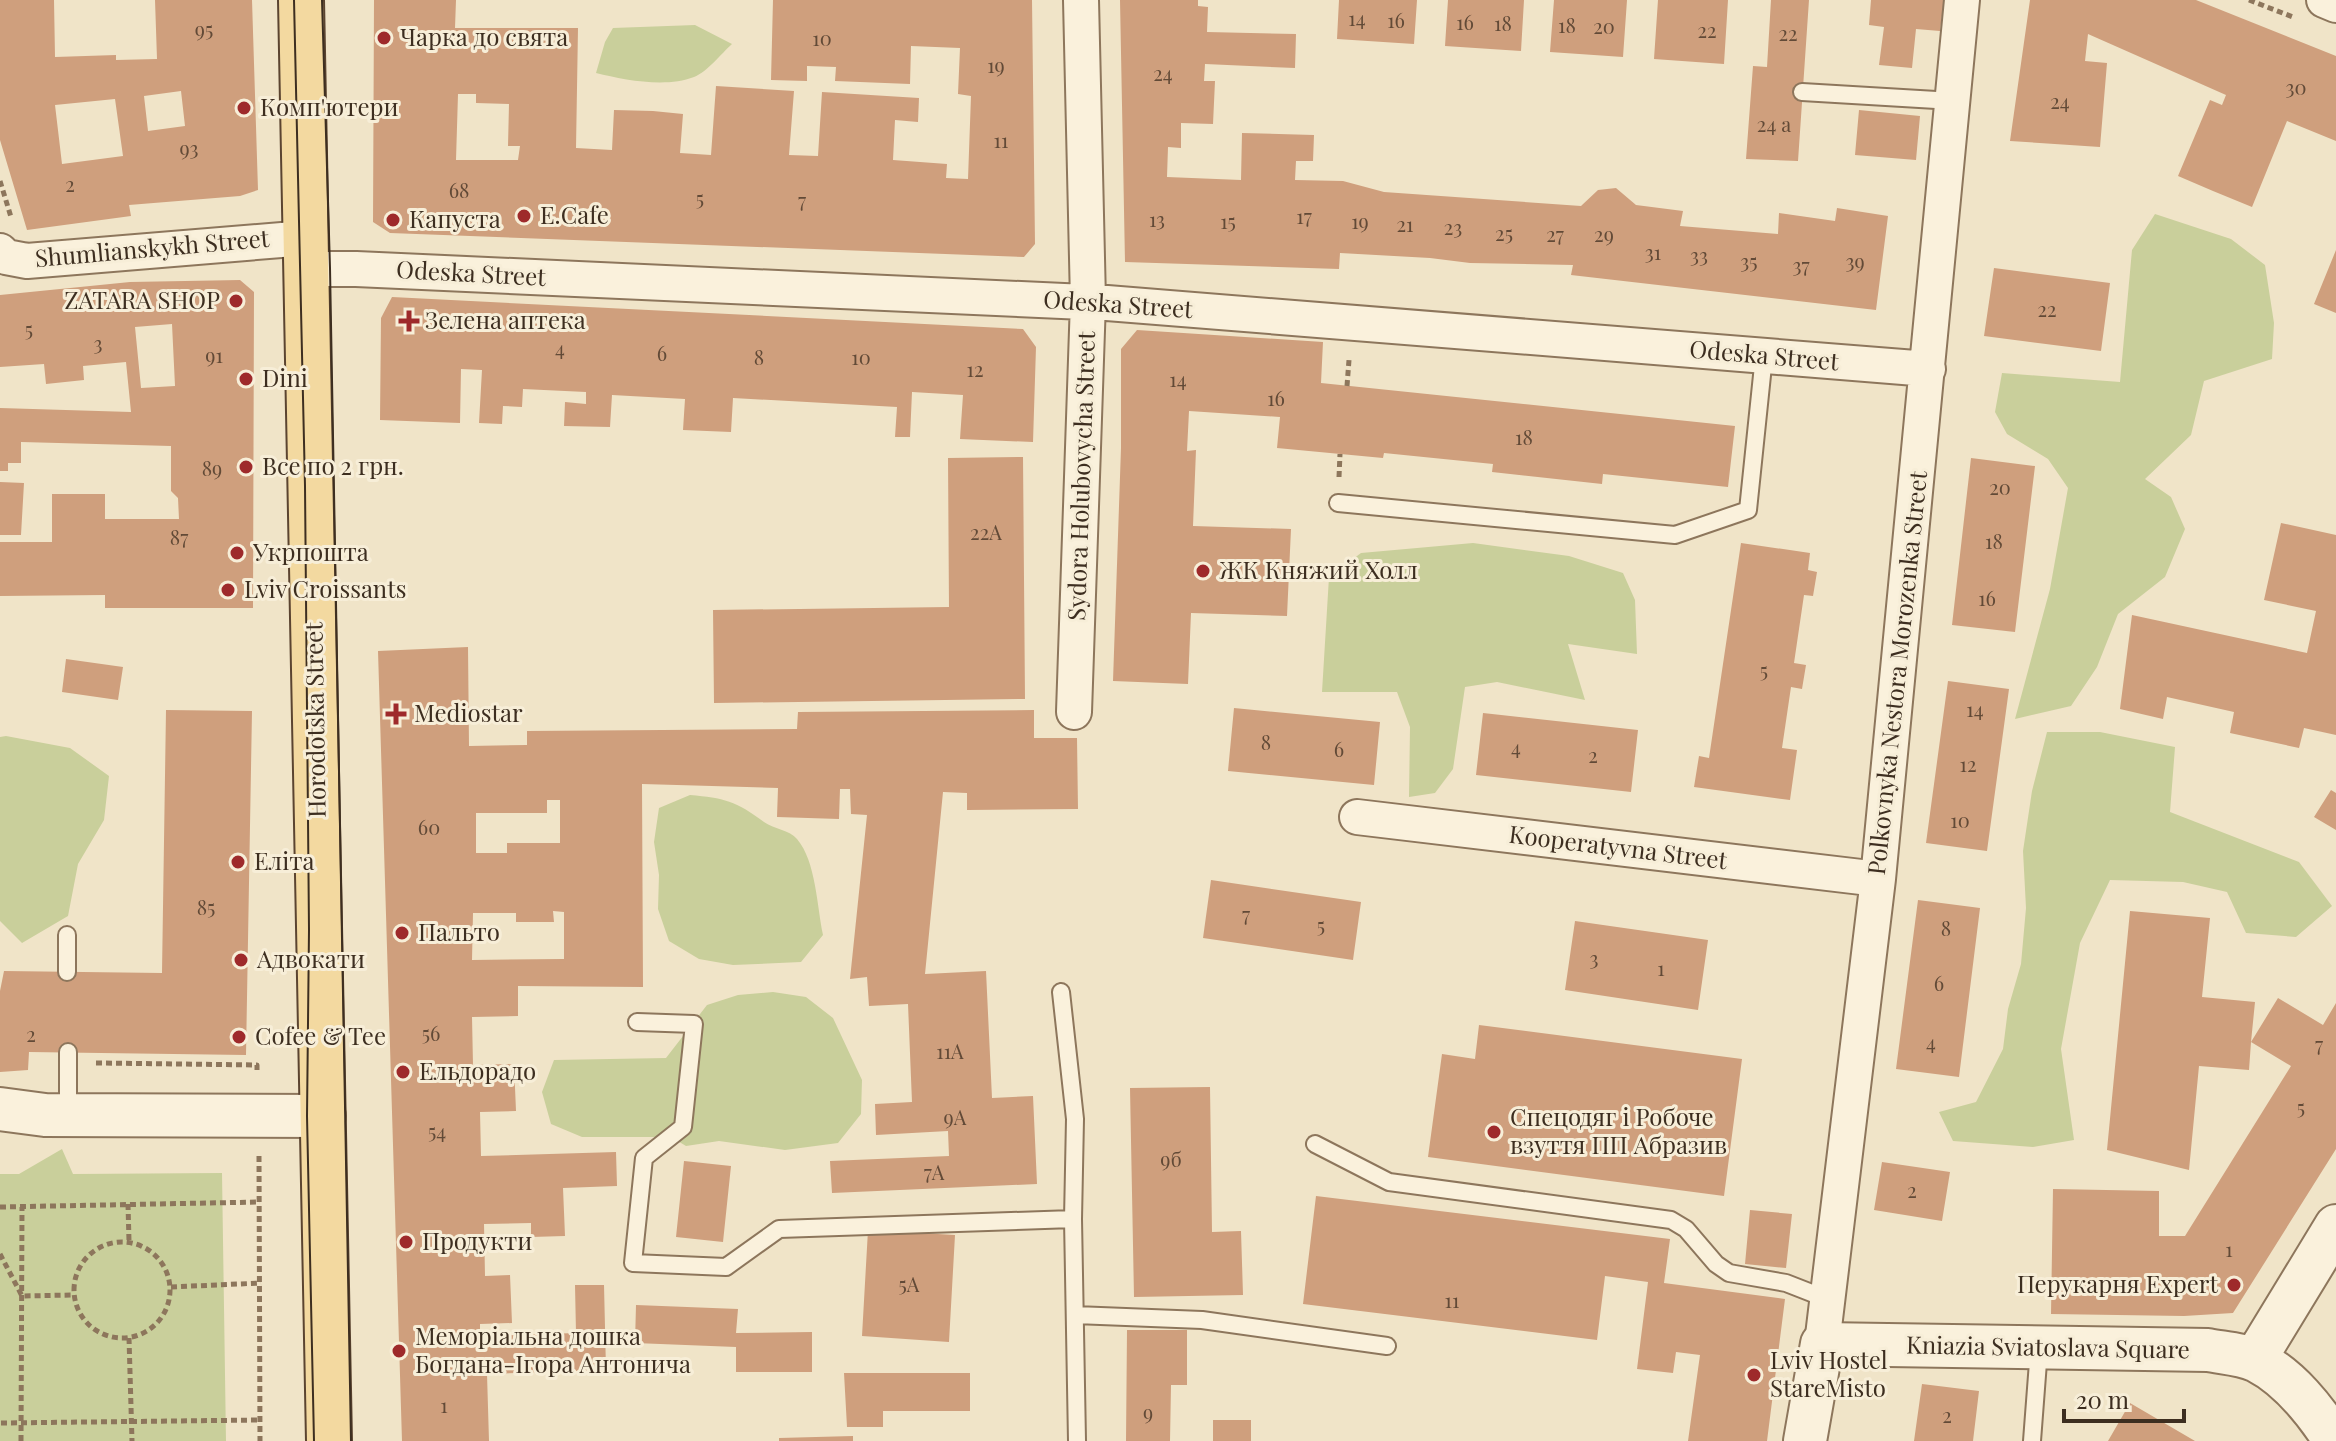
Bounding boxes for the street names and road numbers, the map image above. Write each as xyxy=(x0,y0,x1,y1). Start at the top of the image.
street label: Shumlianskykh Street xyxy=(33,221,271,273)
street label: Odeska Street xyxy=(396,252,547,292)
street label: Odeska Street xyxy=(1042,282,1194,324)
street label: Sydora Holubovycha Street xyxy=(1059,330,1101,621)
street label: Odeska Street xyxy=(1688,332,1841,377)
street label: Polkovnyka Nestora Morozenka Street xyxy=(1859,469,1933,876)
street label: Horodotska Street xyxy=(296,621,332,818)
street label: Kooperatyvna Street xyxy=(1507,817,1730,875)
street label: Kniazia Sviatoslava Square xyxy=(1906,1328,2190,1364)

